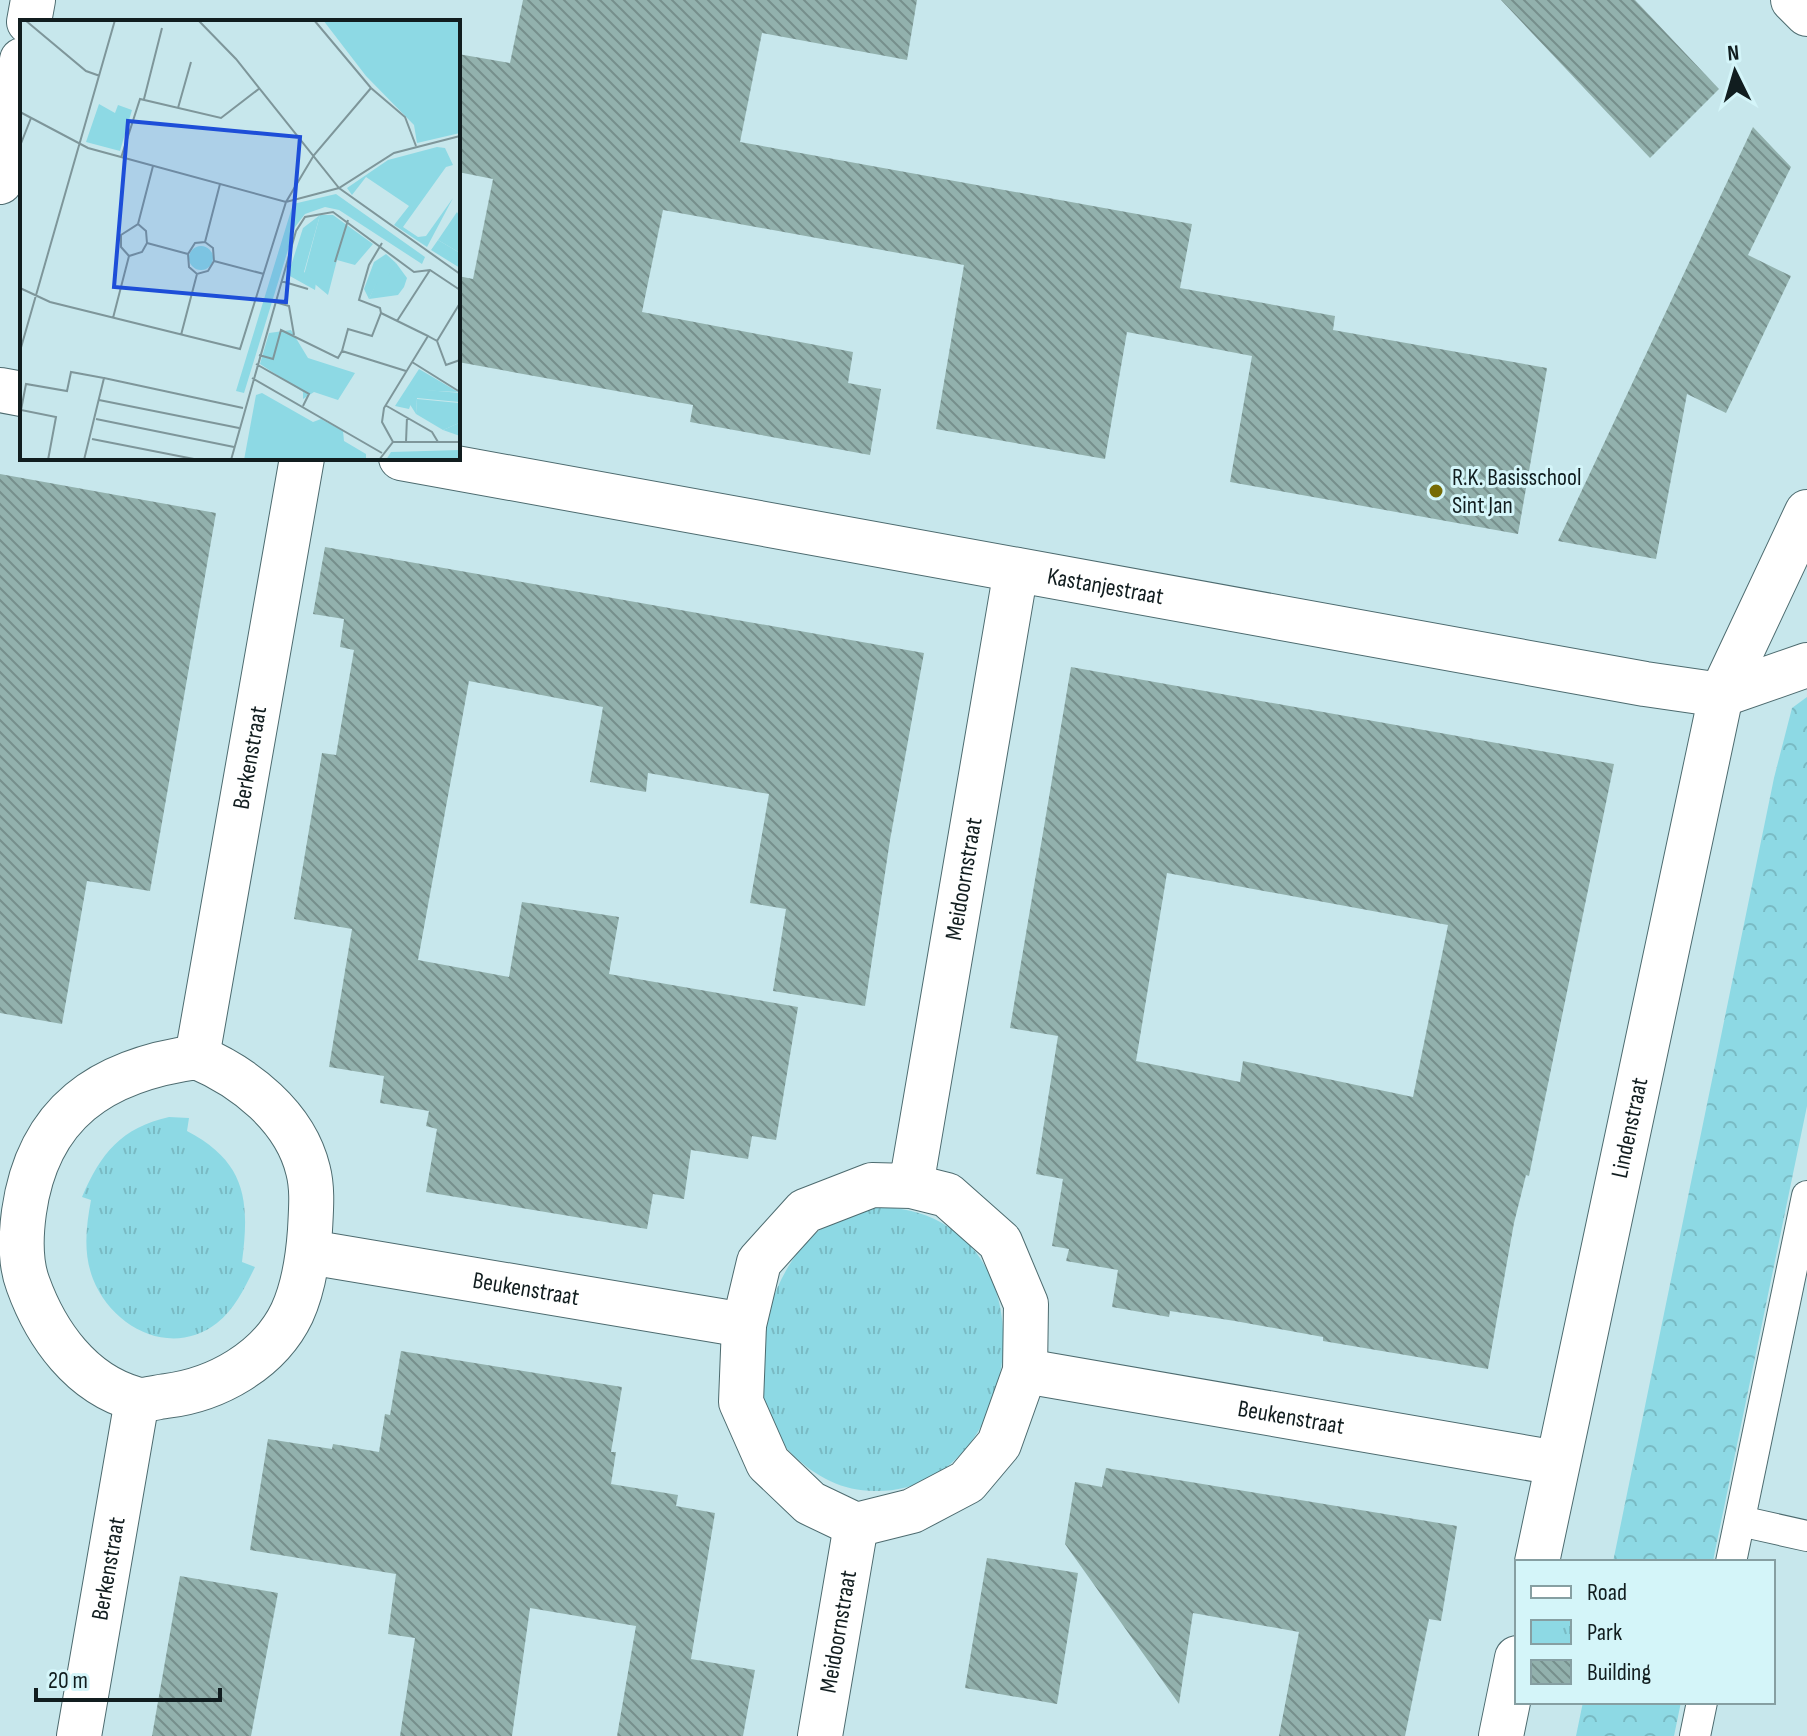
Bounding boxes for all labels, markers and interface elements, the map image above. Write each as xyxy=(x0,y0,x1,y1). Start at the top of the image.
inset map xyxy=(20,20,460,460)
north arrow xyxy=(1695,32,1775,112)
text: N xyxy=(1726,40,1740,68)
place label: R.K. Basisschool Sint Jan xyxy=(1452,463,1581,520)
marker: R.K. Basisschool Sint Jan xyxy=(1427,482,1445,500)
street label: Kastanjestraat xyxy=(1045,561,1166,611)
street label: Berkenstraat xyxy=(226,704,273,811)
street label: Meidoornstraat xyxy=(939,815,988,942)
street label: Lindenstraat xyxy=(1604,1075,1654,1181)
street label: Beukenstraat xyxy=(471,1265,581,1312)
street label: Beukenstraat xyxy=(1236,1394,1346,1440)
street label: Berkenstraat xyxy=(85,1515,131,1622)
legend xyxy=(1515,1560,1775,1704)
street label: Meidoornstraat xyxy=(813,1568,863,1695)
text: Road xyxy=(1587,1578,1627,1607)
text: Park xyxy=(1587,1618,1622,1647)
scale bar xyxy=(36,1652,220,1702)
text: Building xyxy=(1587,1658,1651,1687)
text: 20 m xyxy=(48,1666,88,1695)

